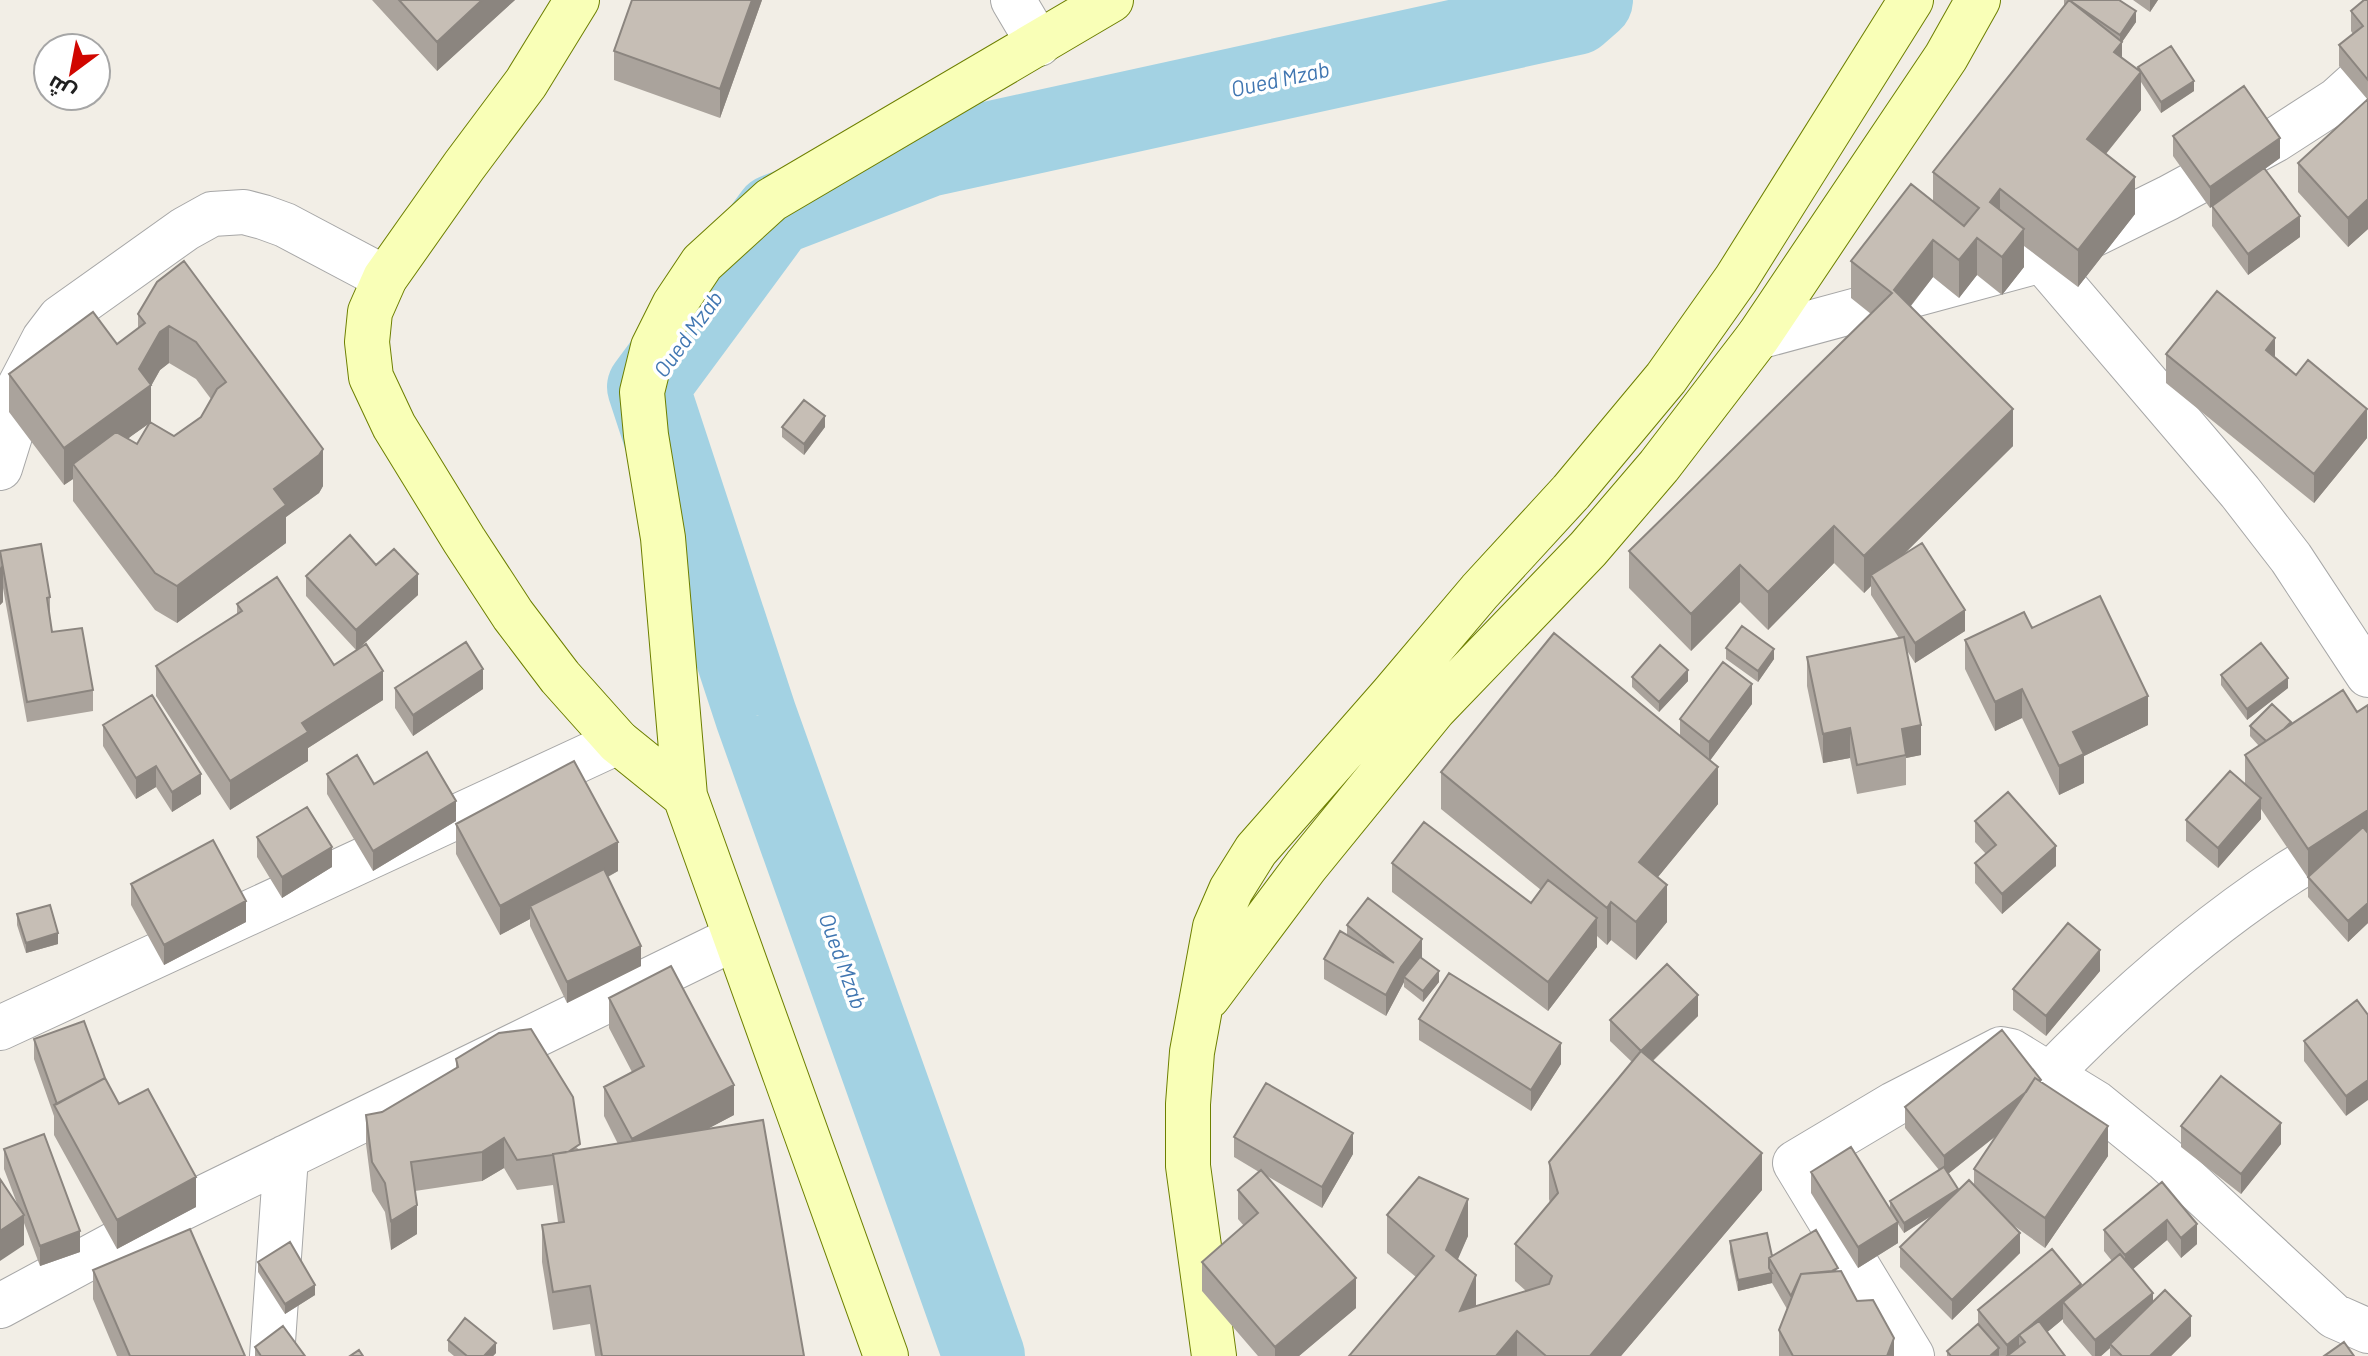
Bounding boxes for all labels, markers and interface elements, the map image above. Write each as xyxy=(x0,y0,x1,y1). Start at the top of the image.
north arrow xyxy=(32,32,112,112)
water label: Oued Mzab xyxy=(1228,55,1331,101)
text: ش xyxy=(42,70,81,108)
water label: Oued Mzab xyxy=(647,285,727,382)
water label: Oued Mzab xyxy=(815,909,873,1012)

